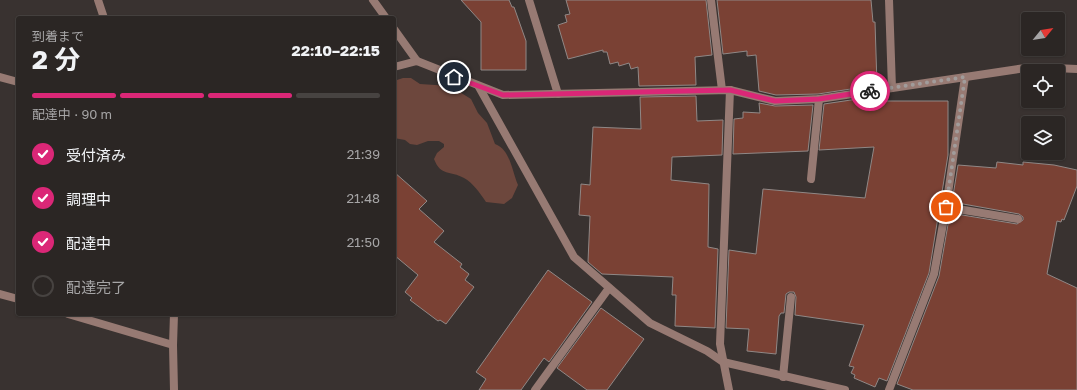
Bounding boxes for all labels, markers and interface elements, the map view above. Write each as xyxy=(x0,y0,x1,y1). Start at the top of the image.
north arrow xyxy=(1021,12,1065,56)
map controls xyxy=(1021,12,1065,160)
text: 到着まで xyxy=(32,28,84,44)
text: 22:10–22:15 xyxy=(291,41,380,59)
text: 2 分 xyxy=(32,44,80,75)
pin xyxy=(437,60,471,94)
button: locate xyxy=(1021,64,1065,108)
icon: home xyxy=(443,66,465,88)
courier xyxy=(850,71,890,111)
icon: bike xyxy=(859,80,881,102)
text: 配達中 · 90 m xyxy=(32,106,112,122)
button: layers xyxy=(1021,116,1065,160)
icon: check xyxy=(32,143,54,165)
text: 受付済み xyxy=(66,146,126,164)
text: 21:39 xyxy=(347,146,380,162)
icon: check xyxy=(32,187,54,209)
text: 調理中 xyxy=(66,190,111,208)
text: 21:48 xyxy=(346,190,380,206)
pin xyxy=(929,190,963,224)
icon: bag xyxy=(935,196,957,218)
icon: check xyxy=(32,231,54,253)
text: 配達中 xyxy=(66,234,111,252)
text: 21:50 xyxy=(347,234,380,250)
text: 配達完了 xyxy=(66,278,126,296)

